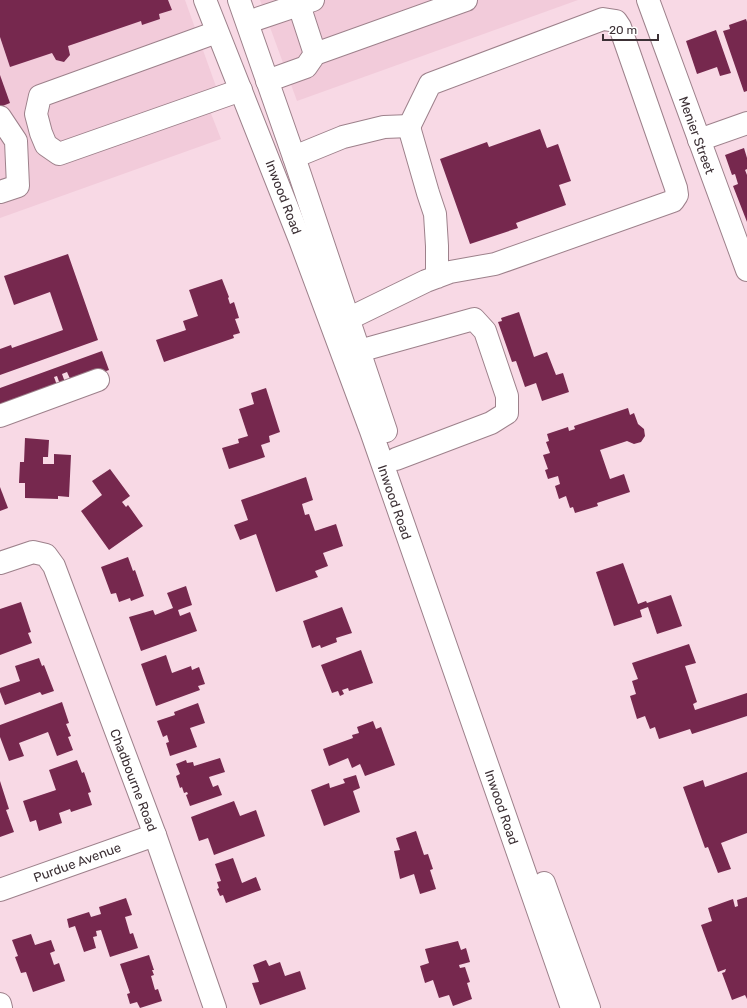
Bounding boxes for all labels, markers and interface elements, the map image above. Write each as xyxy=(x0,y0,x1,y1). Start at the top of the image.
scale bar xyxy=(603,16,658,42)
text: 20 m xyxy=(609,23,637,37)
street label: Menier Street xyxy=(676,94,717,176)
street label: Inwood Road xyxy=(263,158,305,236)
street label: Inwood Road xyxy=(375,463,414,542)
street label: Chadbourne Road xyxy=(107,727,160,834)
street label: Inwood Road xyxy=(482,768,521,847)
street label: Purdue Avenue xyxy=(31,840,123,885)

